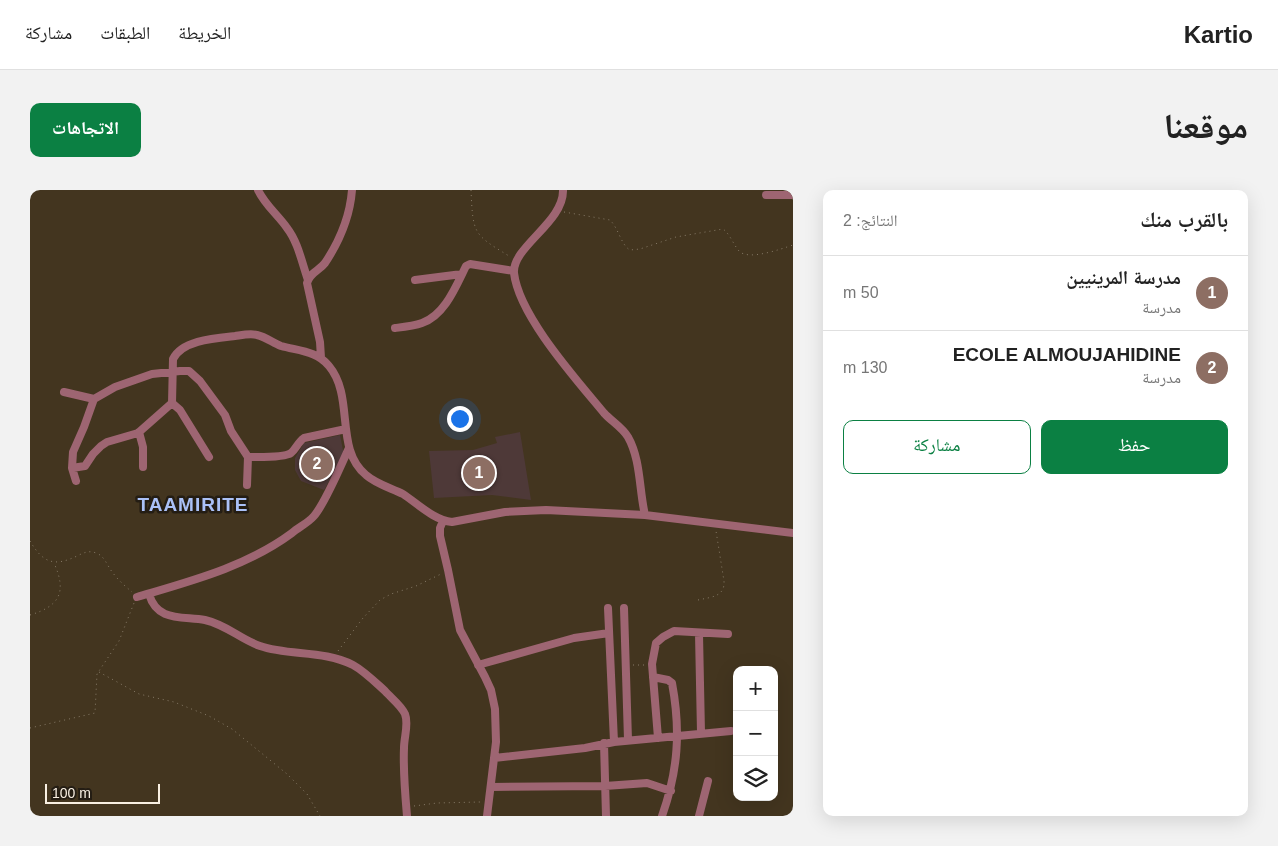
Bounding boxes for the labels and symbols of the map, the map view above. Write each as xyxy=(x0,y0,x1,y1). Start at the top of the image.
your location xyxy=(447,406,473,432)
pin: 2 xyxy=(301,445,333,483)
pin: 1 xyxy=(463,454,495,492)
district label: TAAMIRITE xyxy=(137,494,249,515)
scale bar xyxy=(45,781,160,804)

